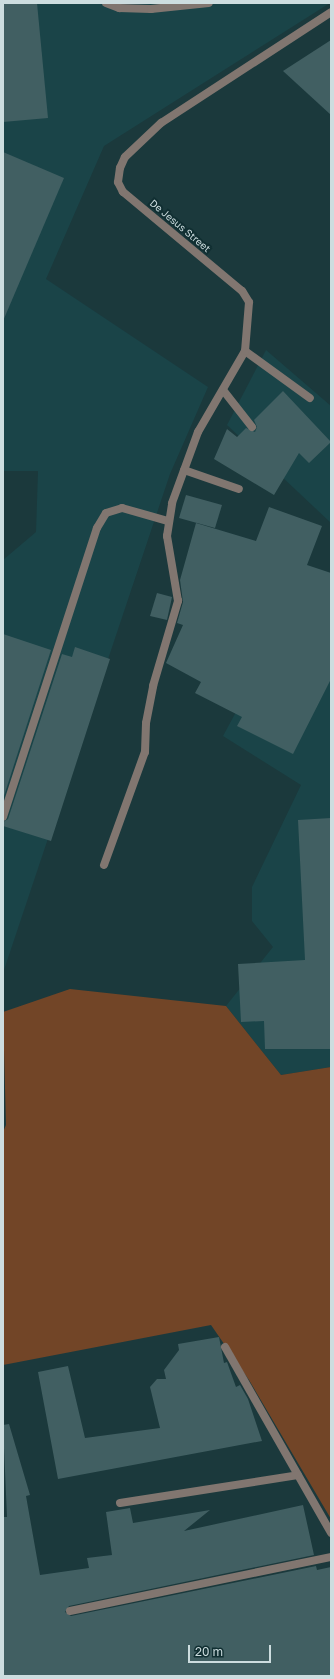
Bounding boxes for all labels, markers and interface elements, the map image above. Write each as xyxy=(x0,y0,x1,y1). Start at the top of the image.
street label: De Jesus Street xyxy=(147,197,213,255)
scale bar xyxy=(190,1637,273,1663)
text: 20 m xyxy=(195,1644,223,1659)

